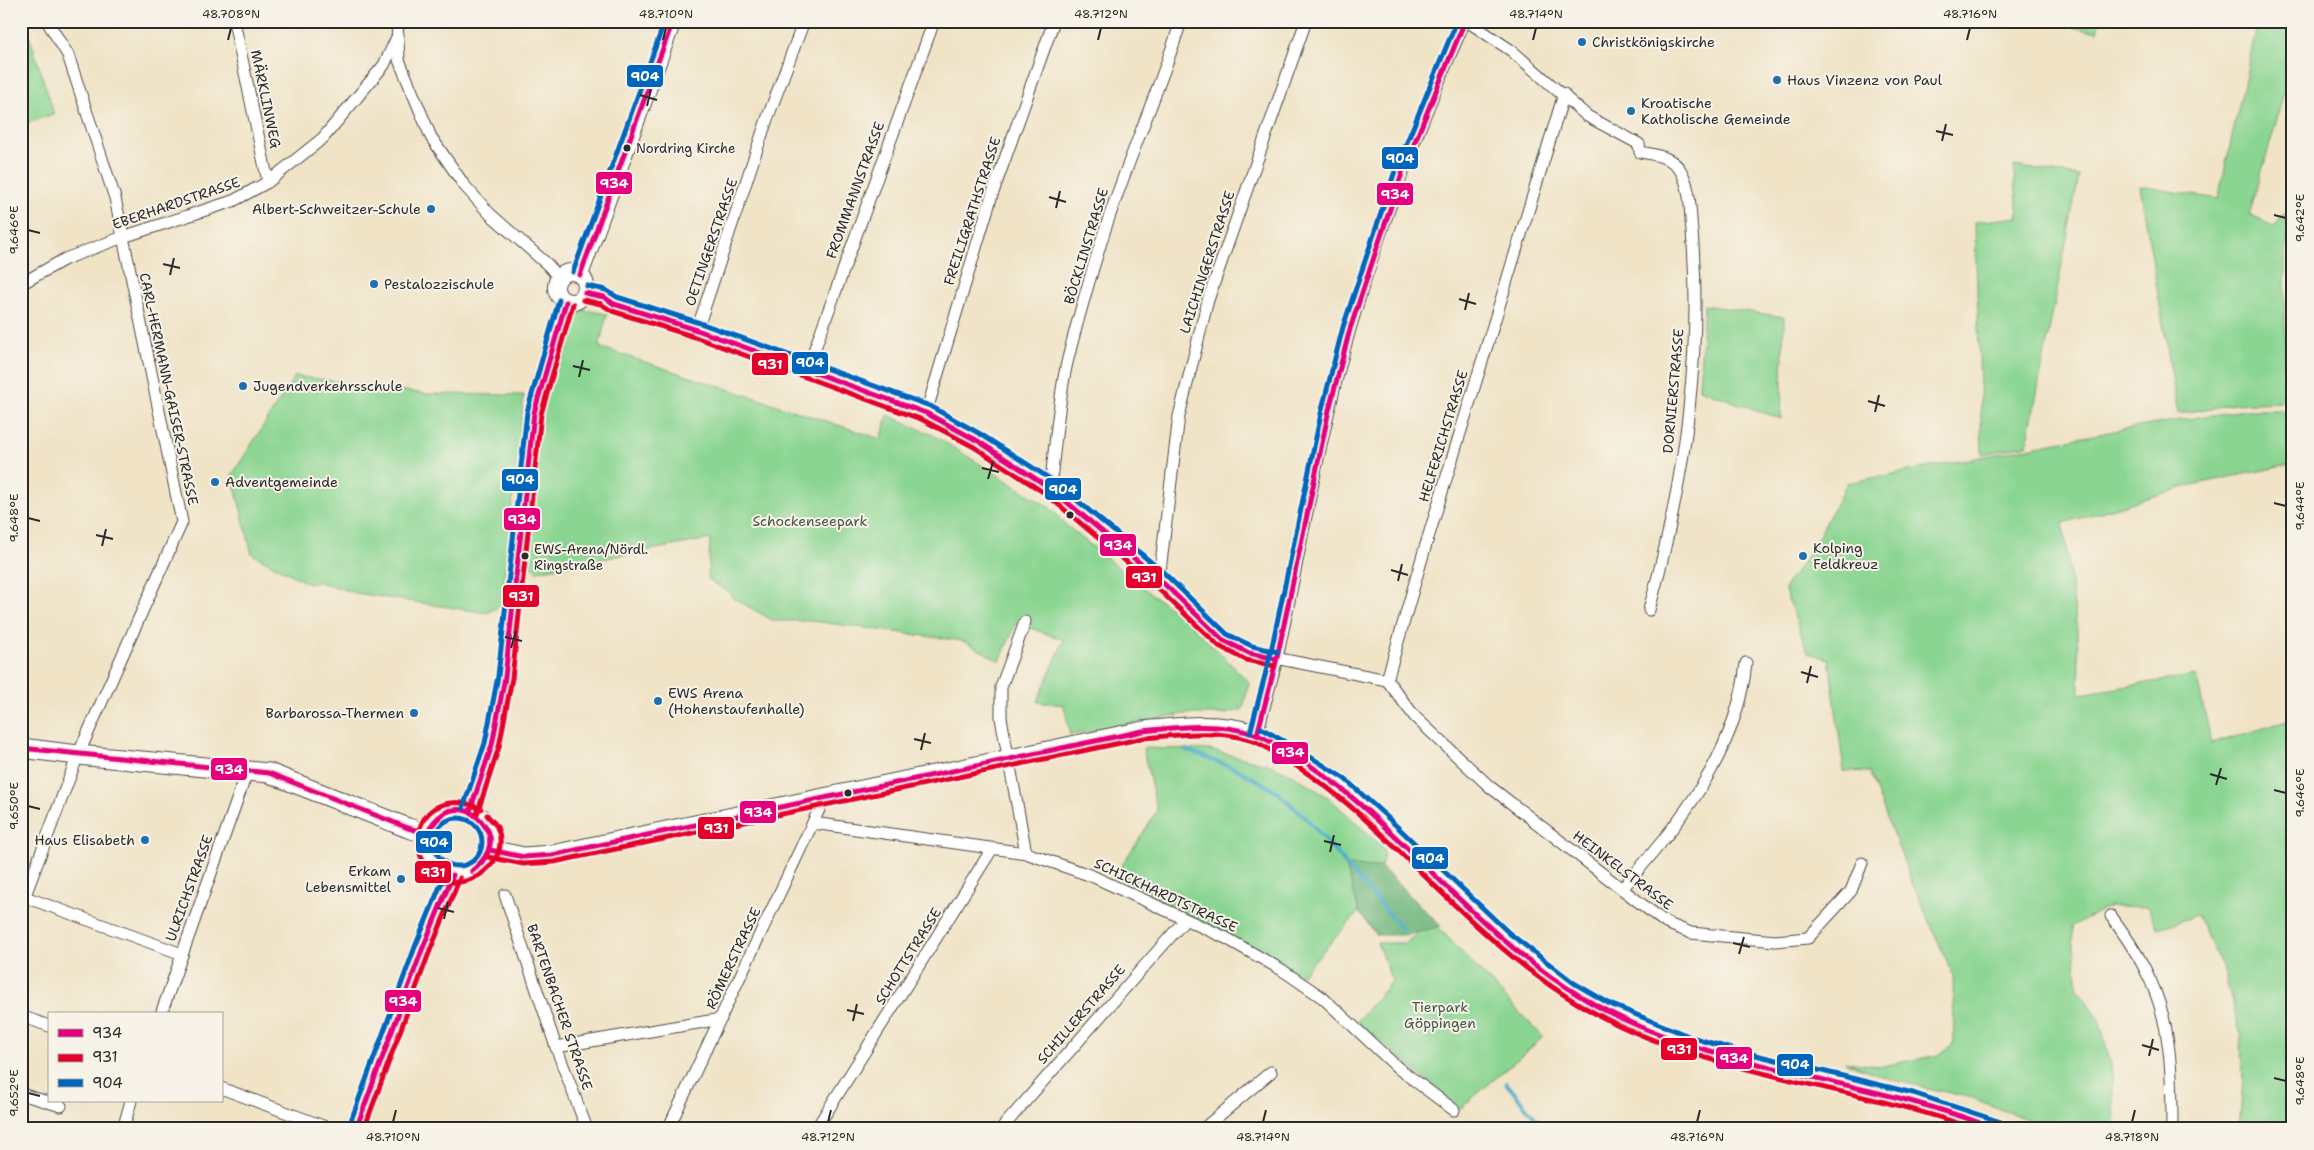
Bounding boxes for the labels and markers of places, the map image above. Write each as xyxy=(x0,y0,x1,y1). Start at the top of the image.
place label: Christkönigskirche xyxy=(1592,33,1715,51)
marker: Christkönigskirche xyxy=(1576,36,1588,48)
place label: Haus Vinzenz von Paul xyxy=(1787,71,1943,89)
marker: Haus Vinzenz von Paul xyxy=(1771,74,1783,86)
place label: Kroatische Katholische Gemeinde xyxy=(1641,94,1791,128)
marker: Kroatische Katholische Gemeinde xyxy=(1625,105,1637,117)
place label: Nordring Kirche xyxy=(636,140,735,157)
marker: Nordring Kirche xyxy=(622,143,632,153)
place label: Albert-Schweitzer-Schule xyxy=(252,200,421,218)
marker: Albert-Schweitzer-Schule xyxy=(425,203,437,215)
place label: Pestalozzischule xyxy=(384,275,495,293)
marker: Pestalozzischule xyxy=(368,278,380,290)
place label: Jugendverkehrsschule xyxy=(253,377,403,395)
marker: Jugendverkehrsschule xyxy=(237,380,249,392)
place label: Adventgemeinde xyxy=(225,473,338,491)
marker: Adventgemeinde xyxy=(209,476,221,488)
unlabelled marker xyxy=(1065,510,1075,520)
place label: Kolping Feldkreuz xyxy=(1813,539,1878,573)
place label: EWS-Arena/Nördl. Ringstraße xyxy=(534,541,648,574)
marker: Kolping Feldkreuz xyxy=(1797,550,1809,562)
marker: EWS-Arena/Nördl. Ringstraße xyxy=(520,551,530,561)
place label: EWS Arena (Hohenstaufenhalle) xyxy=(668,684,804,718)
marker: EWS Arena (Hohenstaufenhalle) xyxy=(652,695,664,707)
place label: Barbarossa-Thermen xyxy=(266,704,404,722)
marker: Barbarossa-Thermen xyxy=(408,707,420,719)
unlabelled marker xyxy=(843,788,853,798)
place label: Haus Elisabeth xyxy=(34,831,135,849)
marker: Haus Elisabeth xyxy=(139,834,151,846)
place label: Erkam Lebensmittel xyxy=(305,862,392,896)
marker: Erkam Lebensmittel xyxy=(395,873,407,885)

